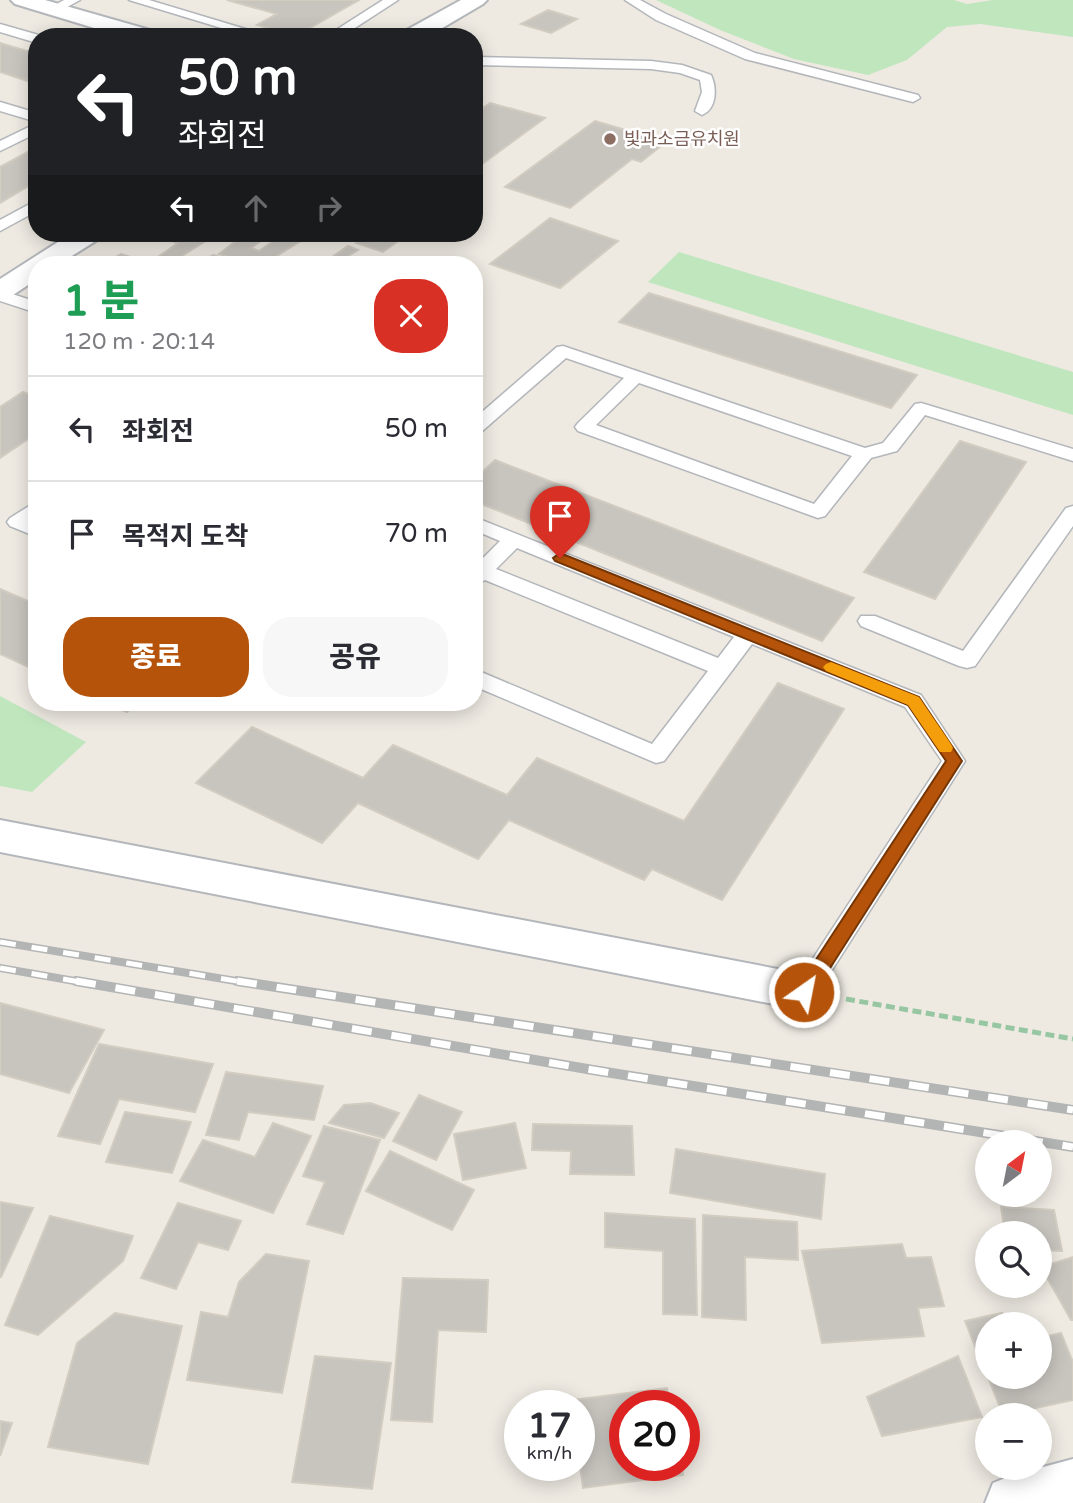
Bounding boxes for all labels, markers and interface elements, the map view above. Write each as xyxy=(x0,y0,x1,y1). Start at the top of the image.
text: 50 m xyxy=(178,49,297,108)
icon: left xyxy=(63,56,154,147)
text: 좌회전 xyxy=(178,117,266,155)
place label: 빛과소금유치원 xyxy=(624,128,740,150)
marker: 빛과소금유치원 xyxy=(602,131,618,147)
icon: left xyxy=(164,189,202,227)
icon: ahead xyxy=(237,189,275,227)
icon: right xyxy=(310,189,348,227)
text: 1 분 xyxy=(63,276,139,327)
button: close xyxy=(374,279,448,353)
text: 120 m · 20:14 xyxy=(63,328,215,356)
icon: left xyxy=(63,410,101,448)
text: 50 m xyxy=(385,413,448,444)
text: 좌회전 xyxy=(122,416,194,447)
pin xyxy=(530,486,590,558)
icon: arrive xyxy=(541,497,579,535)
icon: arrive xyxy=(63,515,101,553)
text: 70 m xyxy=(385,518,448,549)
text: 목적지 도착 xyxy=(122,521,248,552)
button: 종료 xyxy=(63,617,249,697)
button: 공유 xyxy=(263,617,448,697)
position arrow xyxy=(767,955,841,1029)
north arrow xyxy=(975,1130,1052,1208)
map controls xyxy=(975,1130,1052,1480)
button: search xyxy=(975,1221,1052,1298)
button: + xyxy=(975,1312,1052,1389)
speed limit sign: 20 xyxy=(609,1390,700,1481)
button: − xyxy=(975,1403,1052,1480)
text: 17 xyxy=(528,1405,571,1447)
text: km/h xyxy=(527,1442,572,1464)

